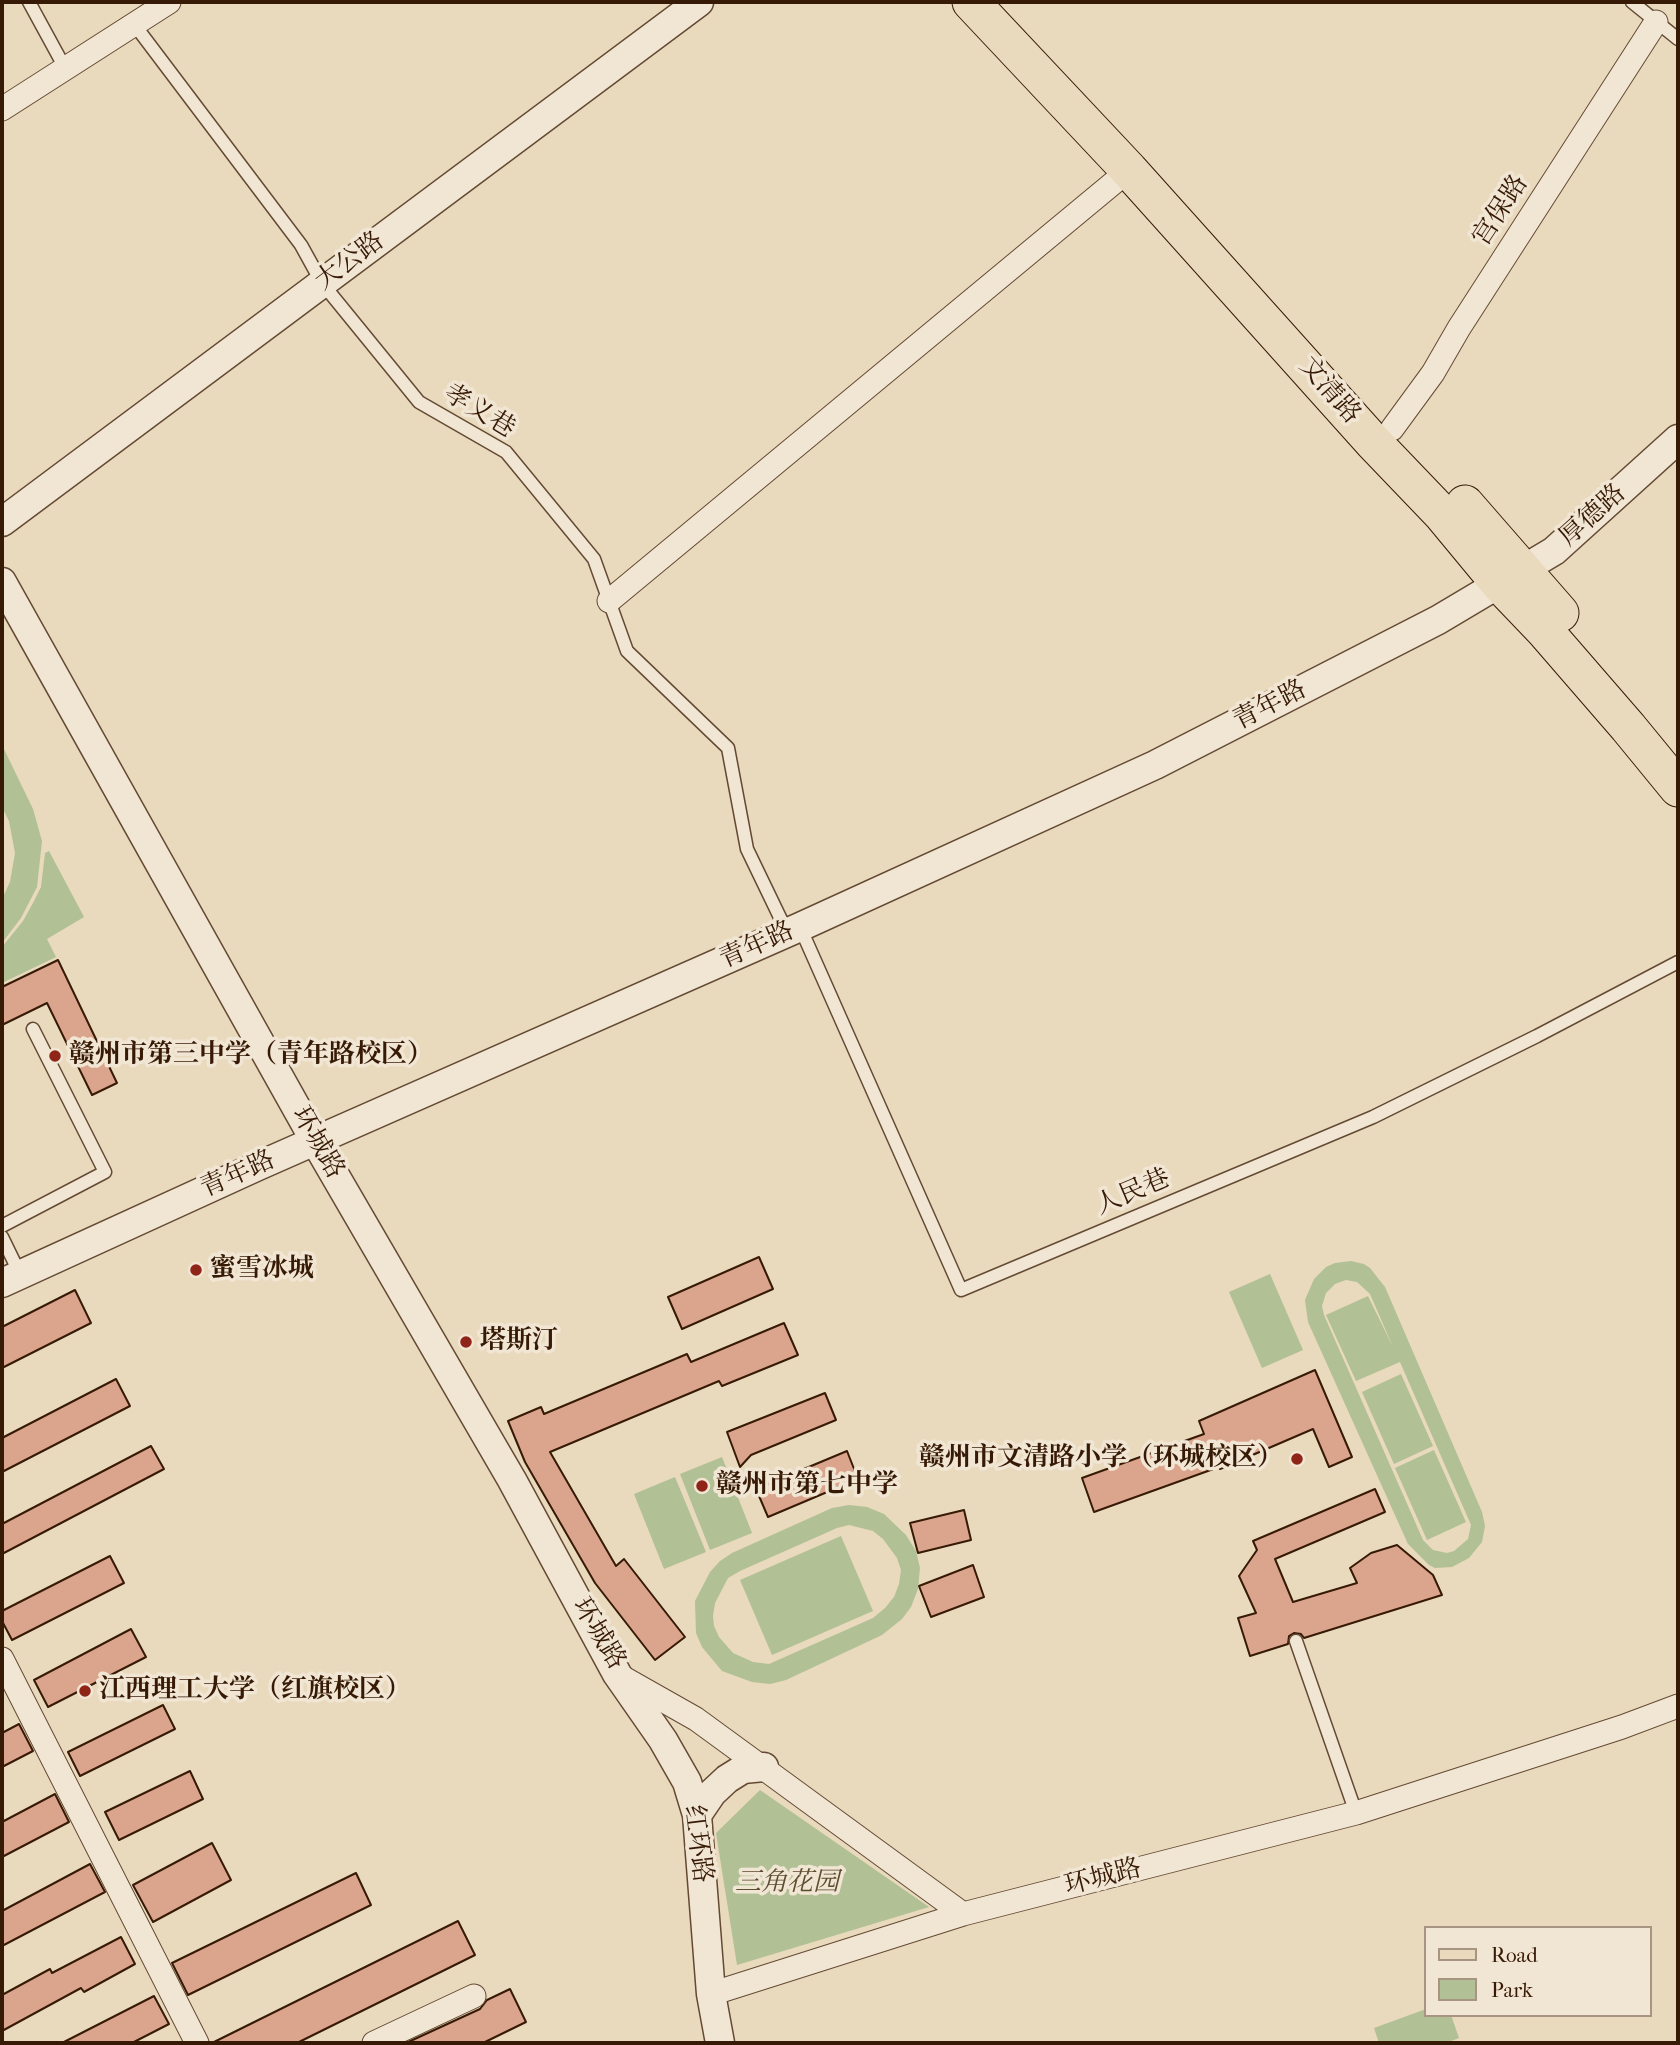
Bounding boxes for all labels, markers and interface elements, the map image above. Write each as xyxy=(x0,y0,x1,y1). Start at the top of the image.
street label: 宫保路 xyxy=(1467,170,1535,252)
street label: 大公路 xyxy=(309,226,391,298)
street label: 文清路 xyxy=(1292,351,1366,431)
street label: 孝义巷 xyxy=(438,379,520,445)
street label: 厚德路 xyxy=(1554,478,1632,554)
street label: 青年路 xyxy=(1228,674,1312,738)
street label: 青年路 xyxy=(715,916,799,976)
place label: 赣州市第三中学（青年路校区） xyxy=(69,1040,433,1072)
marker: 赣州市第三中学（青年路校区） xyxy=(47,1048,63,1064)
street label: 环城路 xyxy=(284,1101,350,1185)
street label: 青年路 xyxy=(196,1145,280,1205)
street label: 人民巷 xyxy=(1091,1163,1175,1223)
place label: 蜜雪冰城 xyxy=(210,1254,314,1286)
marker: 蜜雪冰城 xyxy=(188,1262,204,1278)
place label: 塔斯汀 xyxy=(480,1326,558,1358)
marker: 塔斯汀 xyxy=(458,1334,474,1350)
place label: 赣州市文清路小学（环城校区） xyxy=(919,1443,1283,1475)
marker: 赣州市文清路小学（环城校区） xyxy=(1289,1451,1305,1467)
place label: 赣州市第七中学 xyxy=(716,1470,898,1502)
marker: 赣州市第七中学 xyxy=(694,1478,710,1494)
street label: 环城路 xyxy=(565,1593,631,1675)
place label: 江西理工大学（红旗校区） xyxy=(99,1675,411,1707)
marker: 江西理工大学（红旗校区） xyxy=(77,1683,93,1699)
street label: 红环路 xyxy=(677,1803,717,1885)
street label: 环城路 xyxy=(1061,1853,1145,1903)
park label: 三角花园 xyxy=(735,1868,839,1900)
legend xyxy=(1424,1926,1652,2017)
text: Road xyxy=(1491,1943,1538,1967)
text: Park xyxy=(1491,1978,1533,2002)

